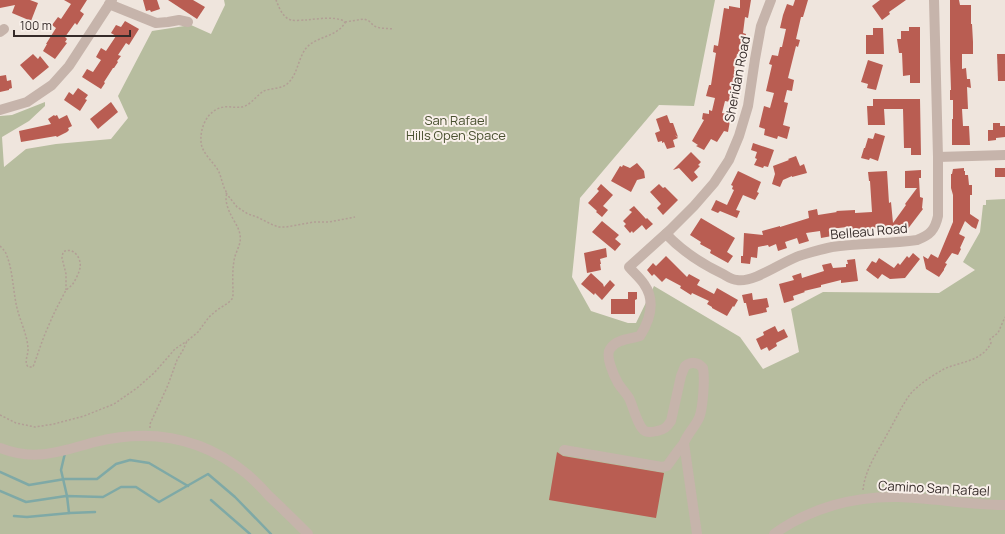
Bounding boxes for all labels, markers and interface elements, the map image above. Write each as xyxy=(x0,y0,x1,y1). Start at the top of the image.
scale bar xyxy=(14,12,130,38)
text: 100 m xyxy=(20,17,52,34)
street label: Sheridan Road xyxy=(720,35,754,123)
park label: San Rafael Hills Open Space xyxy=(406,111,506,144)
street label: Belleau Road xyxy=(830,219,908,243)
street label: Camino San Rafael xyxy=(878,476,990,500)

